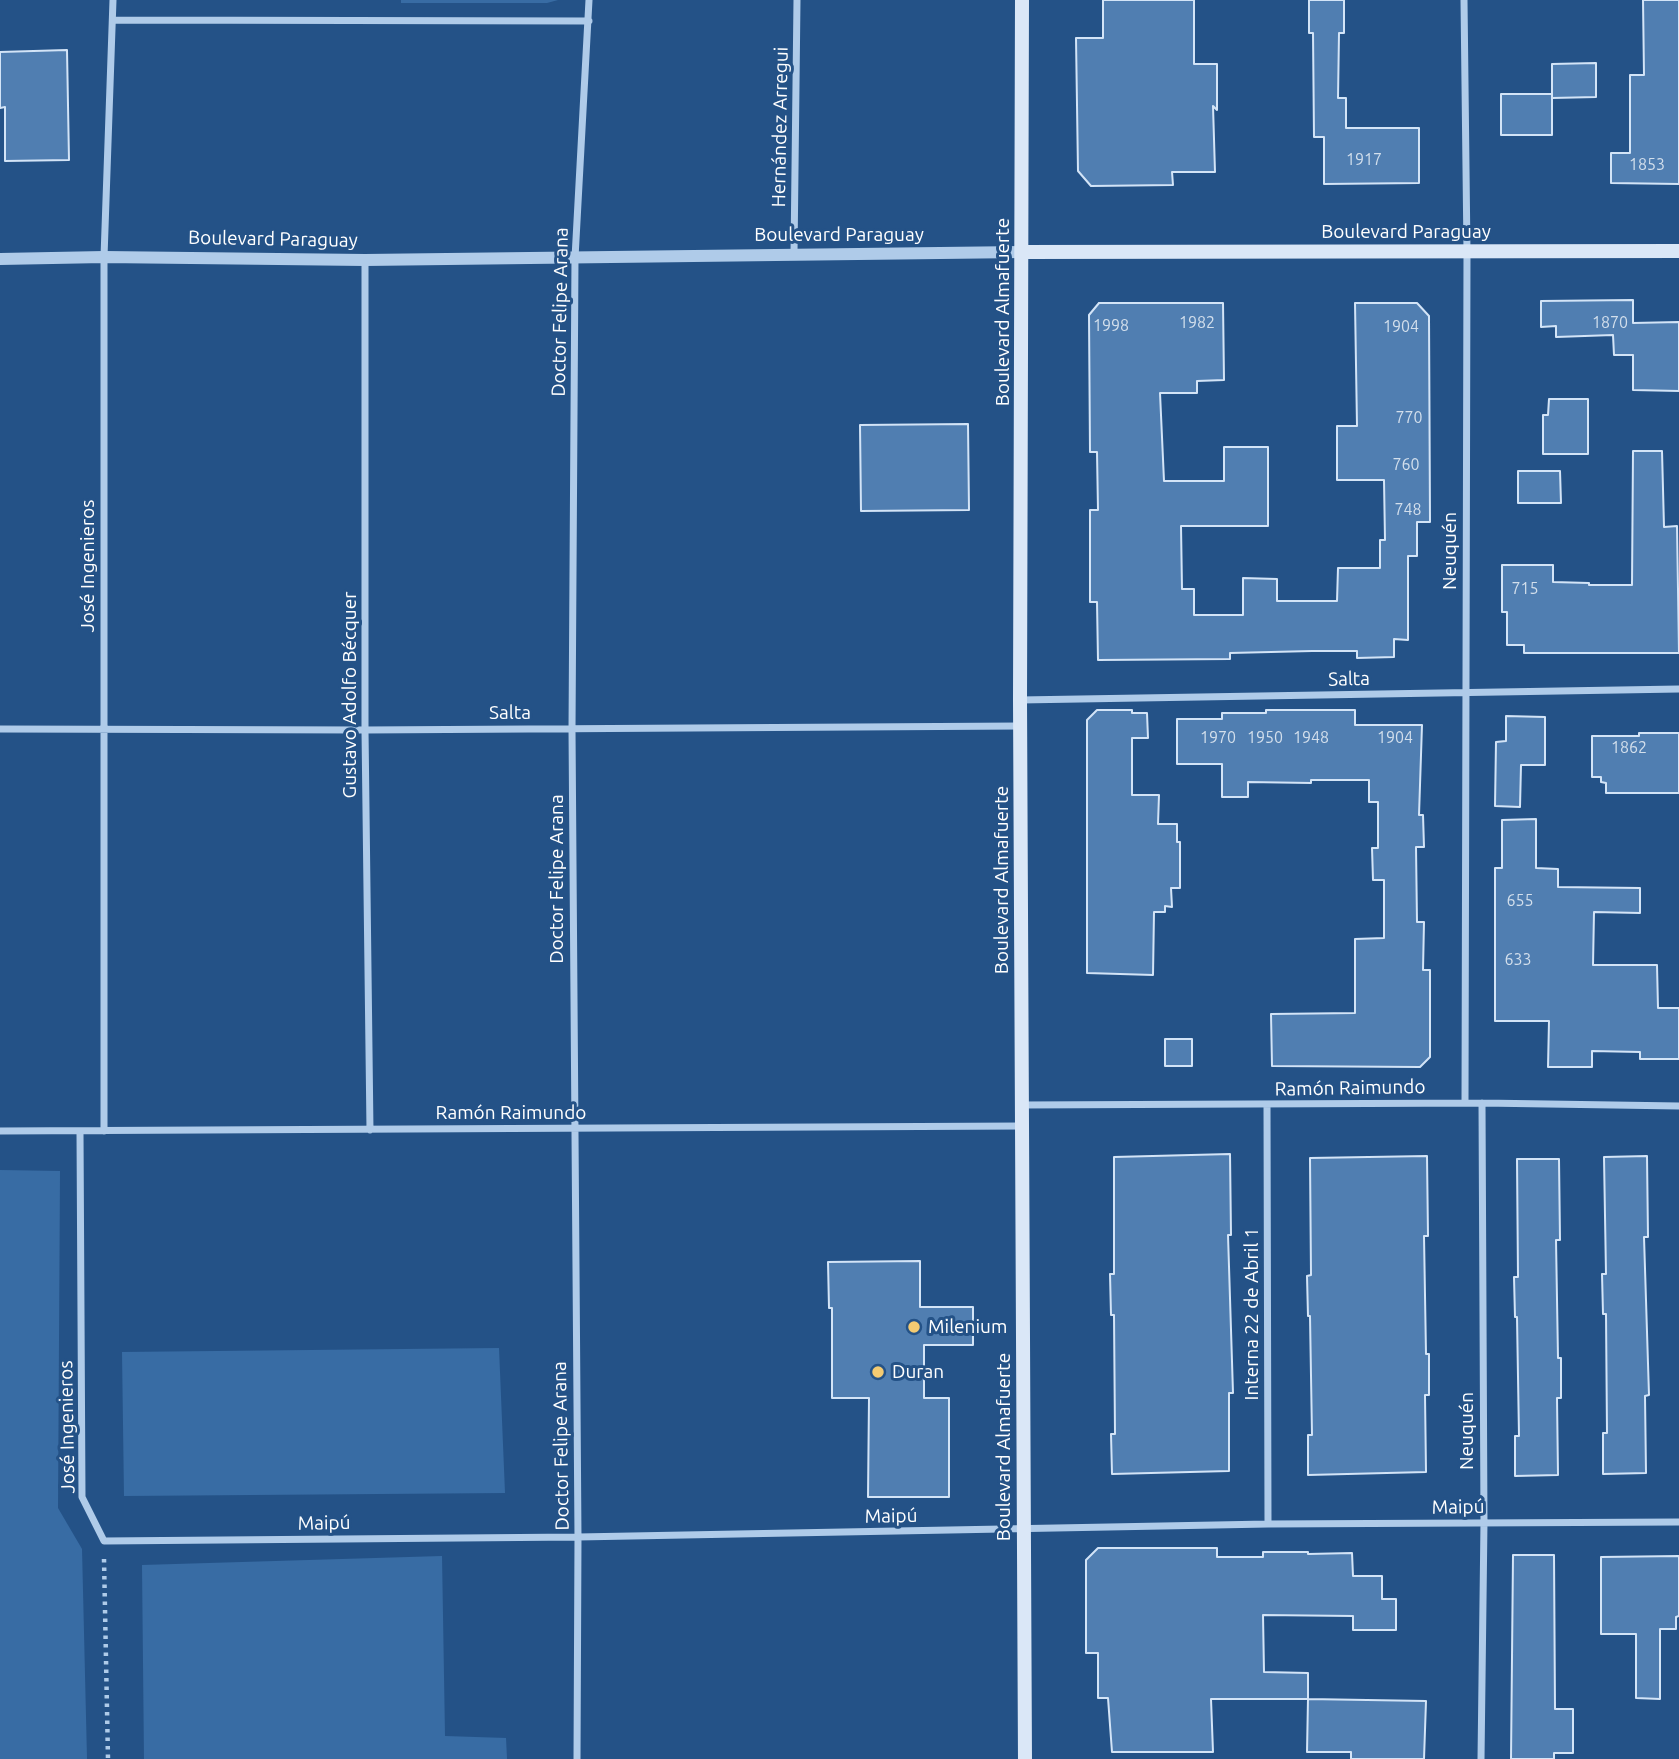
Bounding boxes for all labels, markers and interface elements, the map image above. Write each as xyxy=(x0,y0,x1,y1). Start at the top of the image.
street label: Hernández Arregui xyxy=(767,46,793,208)
house number: 1917 xyxy=(1346,150,1382,170)
house number: 1853 xyxy=(1629,155,1665,175)
street label: Boulevard Almafuerte xyxy=(992,218,1014,406)
street label: Boulevard Paraguay xyxy=(1321,221,1491,243)
street label: Boulevard Paraguay xyxy=(754,224,924,246)
street label: Boulevard Paraguay xyxy=(188,226,358,252)
street label: Doctor Felipe Arana xyxy=(547,227,573,397)
house number: 1982 xyxy=(1179,313,1215,333)
house number: 1870 xyxy=(1592,313,1628,333)
house number: 1998 xyxy=(1093,316,1129,336)
house number: 1904 xyxy=(1383,317,1419,337)
house number: 770 xyxy=(1395,408,1423,428)
house number: 760 xyxy=(1392,455,1420,475)
street label: José Ingenieros xyxy=(77,499,99,633)
house number: 748 xyxy=(1394,500,1422,520)
street label: Neuquén xyxy=(1439,512,1461,590)
house number: 715 xyxy=(1511,579,1539,599)
street label: Gustavo Adolfo Bécquer xyxy=(339,592,361,798)
street label: Salta xyxy=(1328,667,1370,691)
street label: Salta xyxy=(489,702,531,724)
house number: 1970 xyxy=(1200,728,1236,748)
house number: 1950 xyxy=(1247,728,1283,748)
house number: 1948 xyxy=(1293,728,1329,748)
house number: 1904 xyxy=(1377,728,1413,748)
house number: 1862 xyxy=(1611,738,1647,758)
street label: Boulevard Almafuerte xyxy=(991,786,1013,974)
street label: Doctor Felipe Arana xyxy=(546,794,568,964)
house number: 655 xyxy=(1506,891,1534,911)
house number: 633 xyxy=(1504,950,1532,970)
street label: Ramón Raimundo xyxy=(1274,1075,1426,1101)
street label: Ramón Raimundo xyxy=(436,1102,586,1124)
street label: Interna 22 de Abril 1 xyxy=(1241,1228,1263,1400)
place label: Milenium xyxy=(928,1316,1007,1338)
marker: Milenium xyxy=(906,1319,922,1335)
street label: Boulevard Almafuerte xyxy=(993,1353,1015,1541)
street label: José Ingenieros xyxy=(54,1360,80,1494)
street label: Doctor Felipe Arana xyxy=(548,1361,574,1531)
place label: Duran xyxy=(892,1361,944,1383)
marker: Duran xyxy=(870,1364,886,1380)
street label: Neuquén xyxy=(1456,1392,1478,1470)
street label: Maipú xyxy=(1431,1495,1485,1519)
street label: Maipú xyxy=(864,1504,918,1528)
street label: Maipú xyxy=(297,1511,351,1535)

